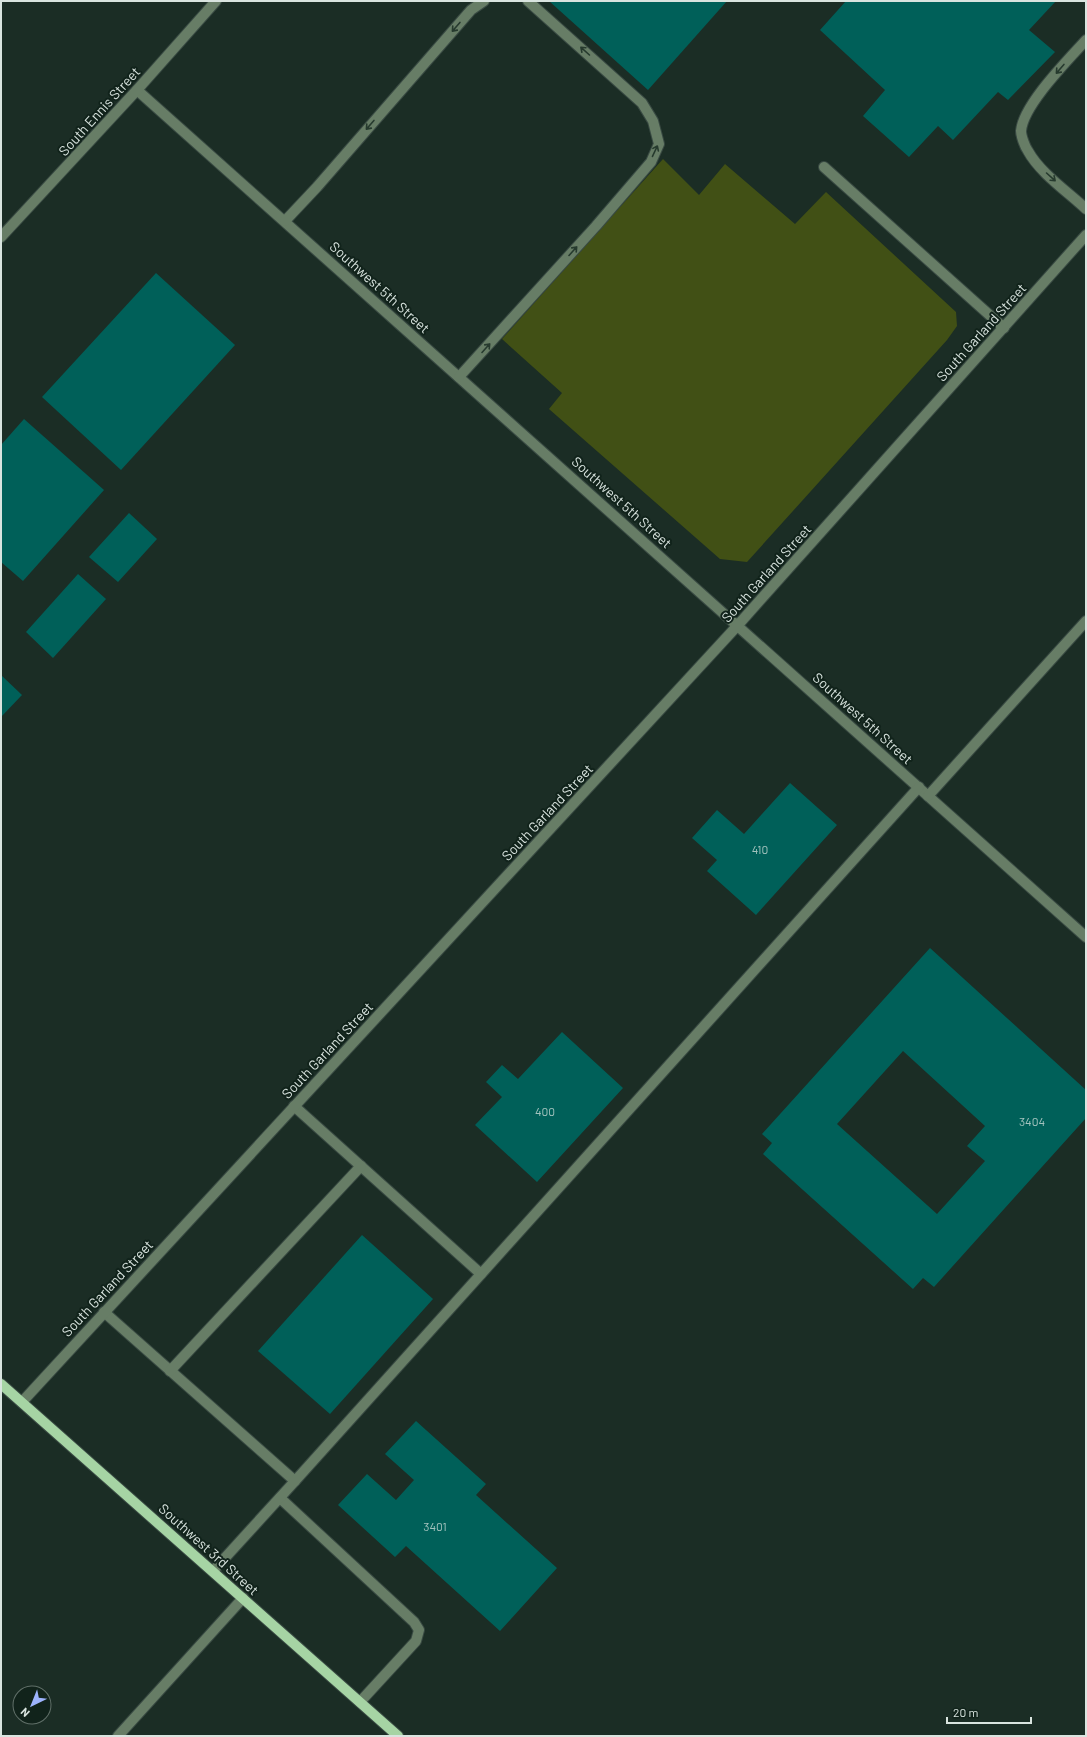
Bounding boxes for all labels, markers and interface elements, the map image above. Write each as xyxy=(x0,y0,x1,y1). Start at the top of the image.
one-way arrow xyxy=(451,22,460,33)
one-way arrow xyxy=(580,46,590,56)
street label: South Ennis Street xyxy=(55,63,143,159)
one-way arrow xyxy=(1056,64,1065,75)
one-way arrow xyxy=(366,120,375,131)
one-way arrow xyxy=(652,146,659,158)
one-way arrow xyxy=(1046,172,1056,182)
street label: Southwest 5th Street xyxy=(327,238,433,336)
one-way arrow xyxy=(568,247,577,257)
street label: South Garland Street xyxy=(933,280,1029,384)
one-way arrow xyxy=(481,342,490,353)
street label: Southwest 5th Street xyxy=(569,453,675,551)
street label: South Garland Street xyxy=(718,521,814,625)
street label: Southwest 5th Street xyxy=(810,669,916,767)
street label: South Garland Street xyxy=(498,760,596,864)
house number: 410 xyxy=(752,842,768,856)
street label: South Garland Street xyxy=(278,998,376,1102)
house number: 400 xyxy=(535,1104,555,1118)
house number: 3404 xyxy=(1019,1114,1045,1128)
street label: South Garland Street xyxy=(58,1236,156,1340)
street label: Southwest 3rd Street xyxy=(156,1500,262,1598)
house number: 3401 xyxy=(423,1519,447,1533)
north arrow xyxy=(12,1685,52,1725)
scale bar xyxy=(947,1699,1031,1725)
text: N xyxy=(18,1705,32,1720)
text: 20 m xyxy=(953,1705,979,1719)

